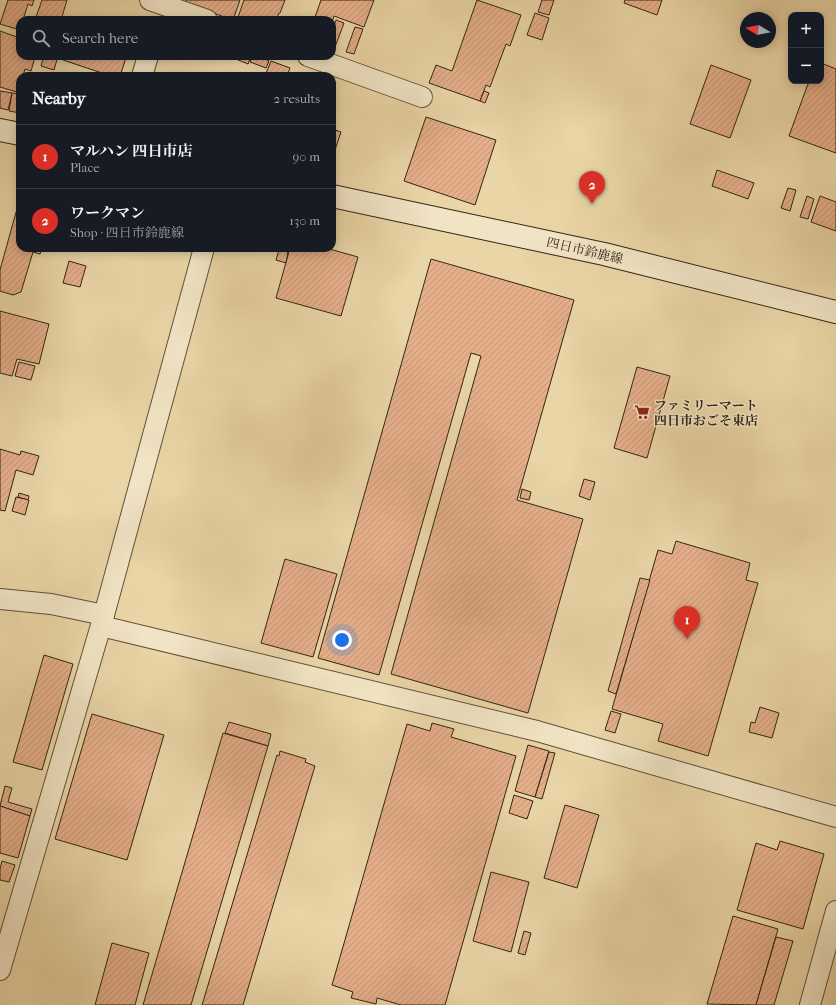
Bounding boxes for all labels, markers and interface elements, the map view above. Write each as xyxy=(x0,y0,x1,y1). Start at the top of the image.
north arrow xyxy=(740,12,776,48)
map controls xyxy=(788,12,824,84)
button: + xyxy=(788,12,824,48)
search box xyxy=(16,16,336,60)
icon: search xyxy=(30,27,52,49)
text: Search here xyxy=(62,29,138,47)
button: − xyxy=(788,48,824,84)
text: Nearby xyxy=(32,88,86,108)
text: 2 results xyxy=(274,91,320,106)
text: マルハン 四日市店 xyxy=(70,142,192,160)
text: 1 xyxy=(43,149,47,164)
text: 90 m xyxy=(292,149,320,164)
text: Place xyxy=(70,160,100,175)
pin: 2 xyxy=(579,171,605,204)
text: ワークマン xyxy=(70,204,145,222)
text: 2 xyxy=(42,213,48,228)
text: 130 m xyxy=(289,213,320,228)
text: Shop · 四日市鈴鹿線 xyxy=(70,225,184,240)
street label: 四日市鈴鹿線 xyxy=(545,234,625,267)
place label: ファミリーマート 四日市おごそ東店 xyxy=(654,398,758,428)
supermarket icon: ファミリーマート 四日市おごそ東店 xyxy=(633,403,651,421)
pin: 1 xyxy=(674,606,700,639)
your location xyxy=(332,630,352,650)

